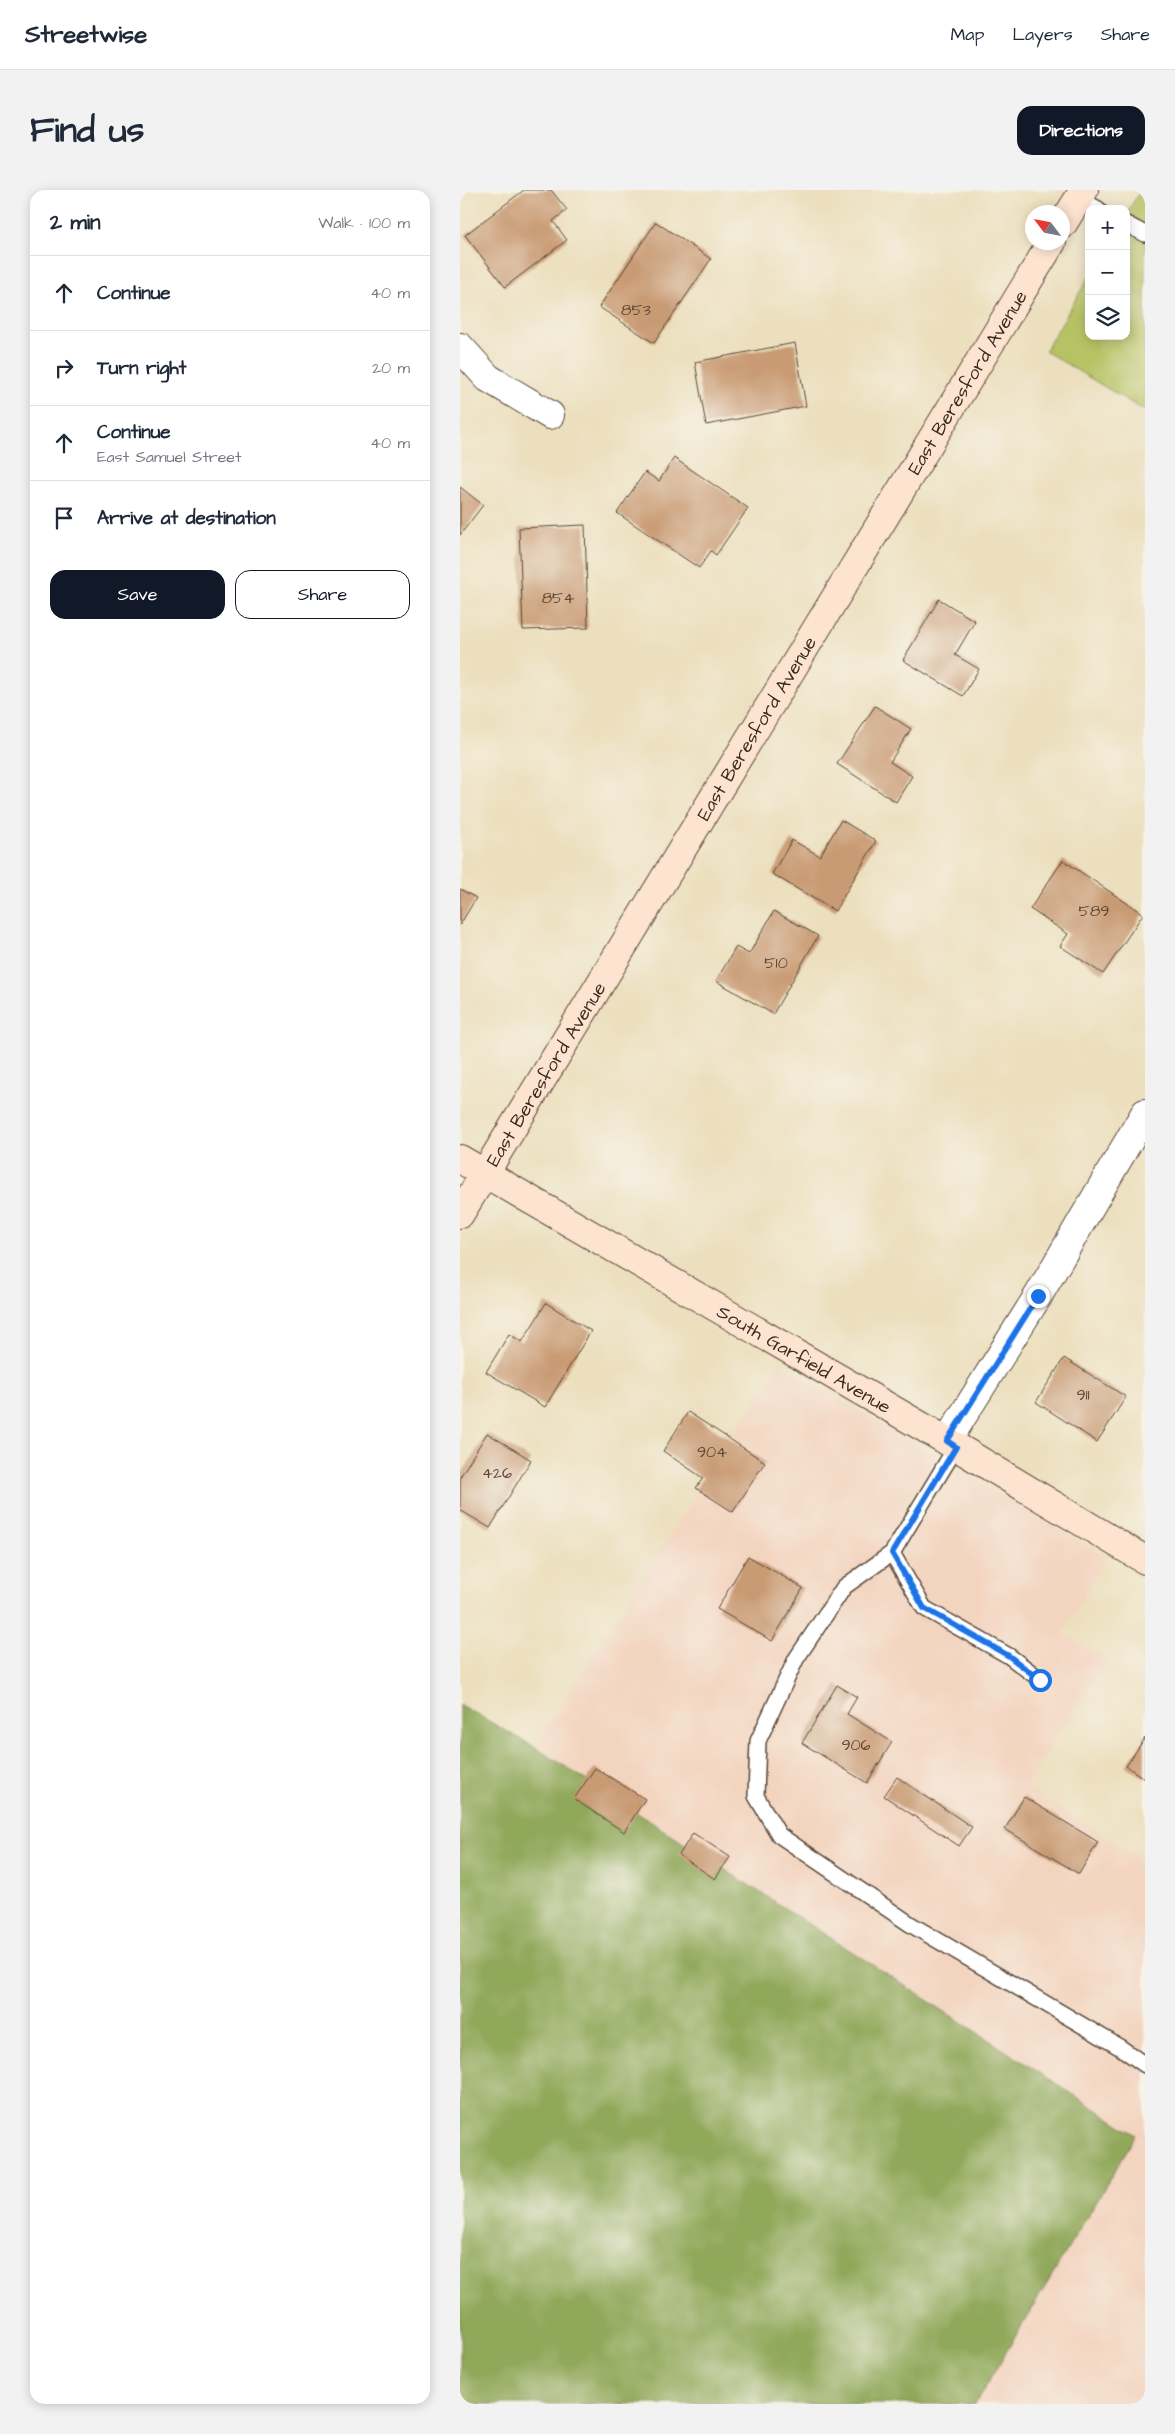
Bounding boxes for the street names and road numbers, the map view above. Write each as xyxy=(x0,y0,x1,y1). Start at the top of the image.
street label: East Beresford Avenue xyxy=(901,286,1034,480)
street label: East Beresford Avenue xyxy=(691,632,824,826)
street label: East Beresford Avenue xyxy=(480,977,613,1172)
street label: South Garfield Avenue xyxy=(712,1299,896,1421)

